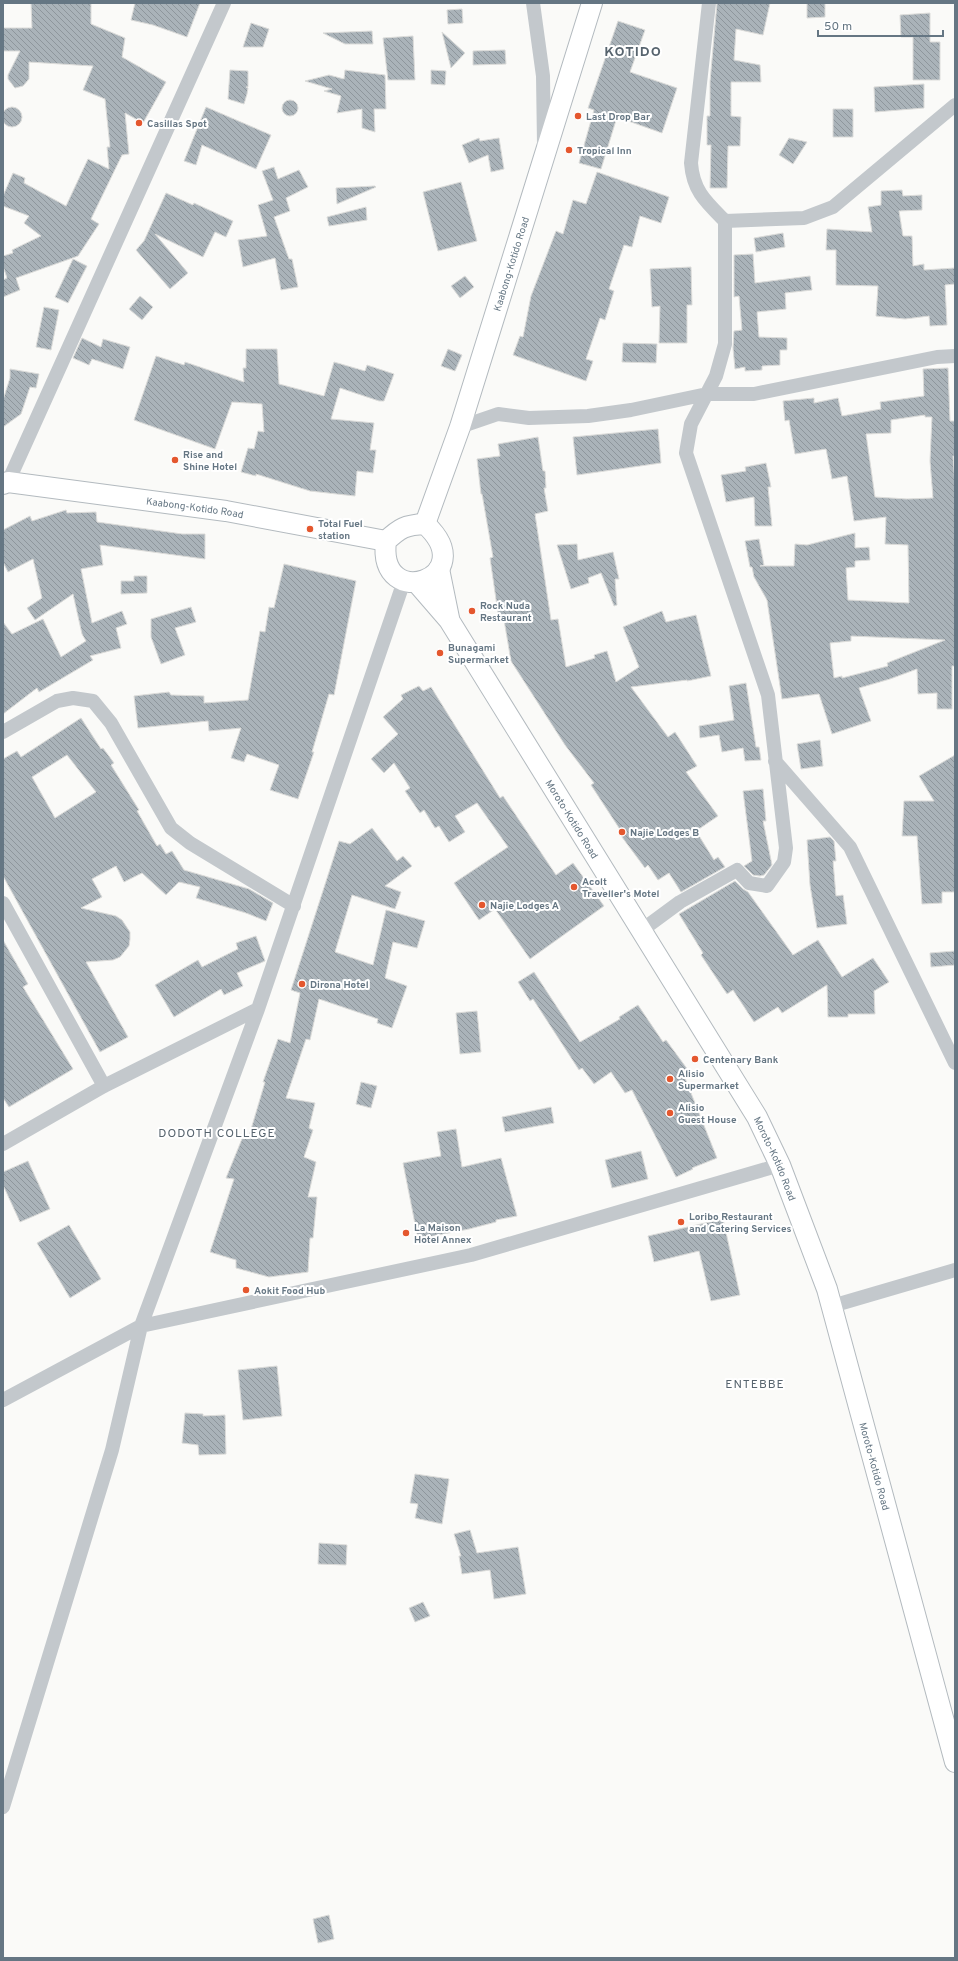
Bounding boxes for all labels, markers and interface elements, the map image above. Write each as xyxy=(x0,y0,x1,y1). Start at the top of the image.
scale bar xyxy=(818,12,943,38)
text: 50 m xyxy=(824,19,852,35)
district label: KOTIDO xyxy=(604,44,662,61)
marker: Last Drop Bar xyxy=(573,111,583,121)
place label: Last Drop Bar xyxy=(586,111,651,124)
marker: Casillas Spot xyxy=(134,118,144,128)
place label: Casillas Spot xyxy=(147,118,207,131)
marker: Tropical Inn xyxy=(564,145,574,155)
place label: Tropical Inn xyxy=(577,145,632,158)
street label: Kaabong-Kotido Road xyxy=(491,215,533,313)
place label: Rise and Shine Hotel xyxy=(183,449,237,474)
marker: Rise and Shine Hotel xyxy=(170,455,180,465)
street label: Kaabong-Kotido Road xyxy=(145,495,245,522)
place label: Total Fuel station xyxy=(318,518,363,543)
marker: Total Fuel station xyxy=(305,524,315,534)
place label: Rock Nuda Restaurant xyxy=(480,600,532,625)
marker: Rock Nuda Restaurant xyxy=(467,606,477,616)
place label: Bunagami Supermarket xyxy=(448,642,509,667)
marker: Bunagami Supermarket xyxy=(435,648,445,658)
street label: Moroto-Kotido Road xyxy=(542,778,600,862)
marker: Najie Lodges B xyxy=(617,827,627,837)
place label: Najie Lodges B xyxy=(630,827,699,840)
place label: Acolt Traveller's Motel xyxy=(582,876,660,901)
marker: Acolt Traveller's Motel xyxy=(569,882,579,892)
marker: Najie Lodges A xyxy=(477,900,487,910)
place label: Najie Lodges A xyxy=(490,900,559,913)
marker: Dirona Hotel xyxy=(297,979,307,989)
place label: Dirona Hotel xyxy=(310,979,369,992)
marker: Centenary Bank xyxy=(690,1054,700,1064)
place label: Centenary Bank xyxy=(703,1054,779,1067)
place label: Alisio Supermarket xyxy=(678,1068,739,1093)
marker: Alisio Supermarket xyxy=(665,1074,675,1084)
place label: Alisio Guest House xyxy=(678,1102,737,1127)
marker: Alisio Guest House xyxy=(665,1108,675,1118)
street label: Moroto-Kotido Road xyxy=(750,1115,798,1203)
district label: DODOTH COLLEGE xyxy=(158,1126,276,1142)
place label: Loribo Restaurant and Catering Services xyxy=(689,1211,791,1236)
marker: Loribo Restaurant and Catering Services xyxy=(676,1217,686,1227)
place label: La Maison Hotel Annex xyxy=(414,1222,472,1247)
marker: La Maison Hotel Annex xyxy=(401,1228,411,1238)
marker: Aokit Food Hub xyxy=(241,1285,251,1295)
place label: Aokit Food Hub xyxy=(254,1285,325,1298)
district label: ENTEBBE xyxy=(725,1377,785,1393)
street label: Moroto-Kotido Road xyxy=(855,1421,892,1512)

